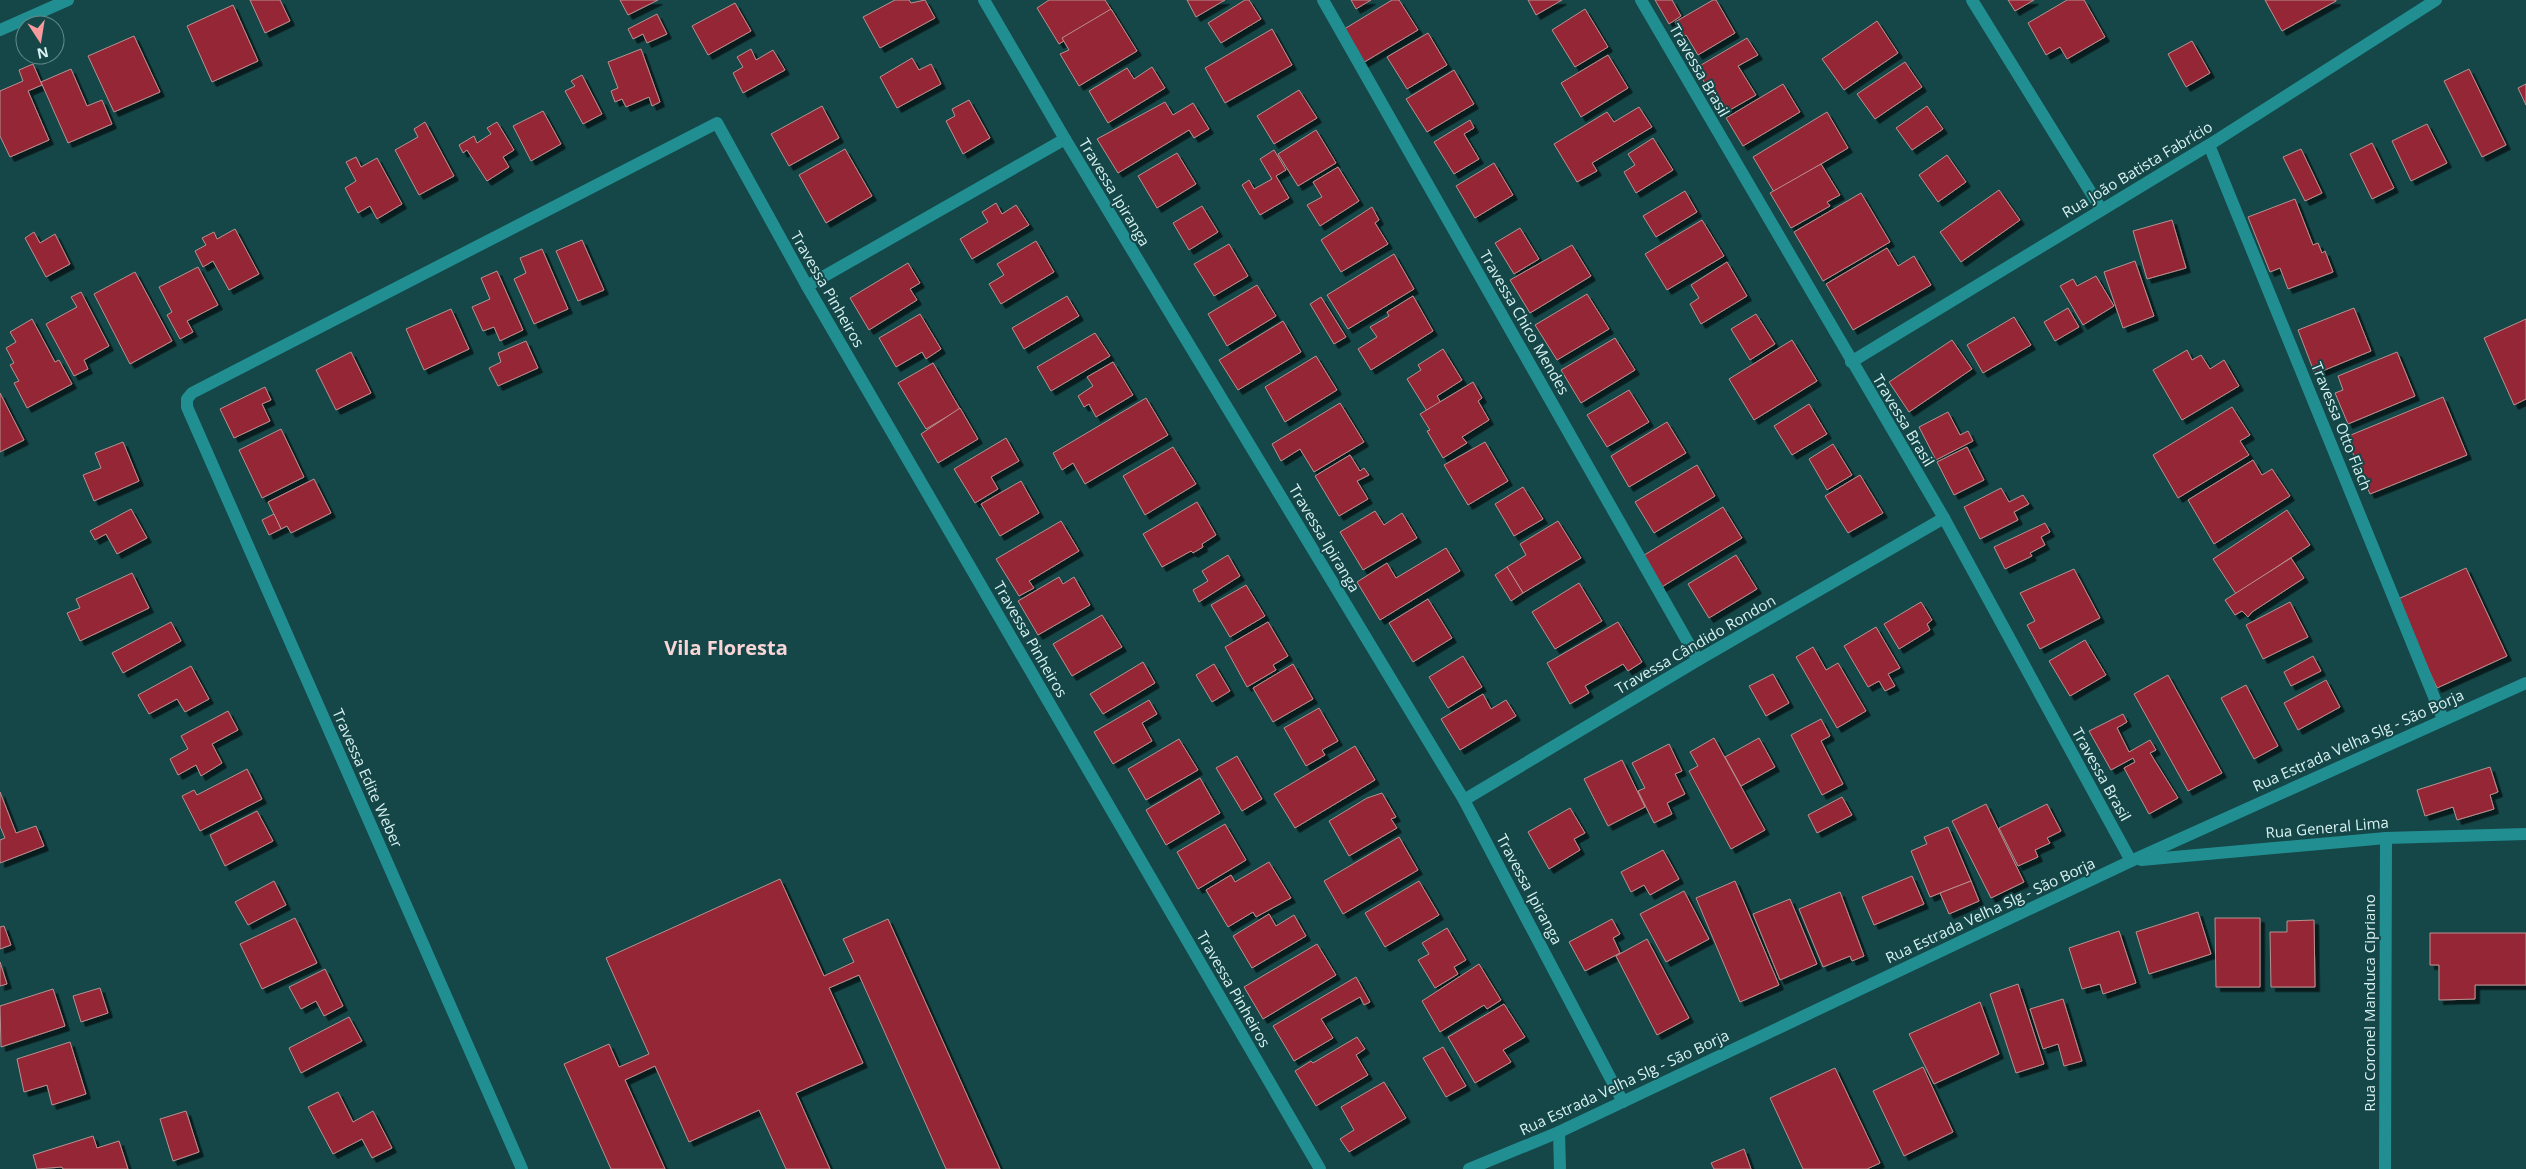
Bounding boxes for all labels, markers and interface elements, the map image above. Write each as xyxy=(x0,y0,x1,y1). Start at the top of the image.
north arrow xyxy=(15,15,65,65)
street label: Travessa Brasil xyxy=(1665,20,1735,120)
text: N xyxy=(35,43,50,64)
street label: Rua João Batista Fabrício xyxy=(2058,116,2216,222)
street label: Travessa Ipiranga xyxy=(1075,134,1155,250)
street label: Travessa Pinheiros xyxy=(787,227,869,351)
street label: Travessa Chico Mendes xyxy=(1475,246,1575,398)
street label: Travessa Otto Flach xyxy=(2307,359,2377,493)
street label: Travessa Brasil xyxy=(1869,370,1939,470)
street label: Travessa Ipiranga xyxy=(1285,480,1365,596)
street label: Travessa Pinheiros xyxy=(990,577,1072,701)
street label: Travessa Cândido Rondon xyxy=(1611,590,1779,698)
district label: Vila Floresta xyxy=(664,634,788,661)
street label: Rua Estrada Velha Slg - São Borja xyxy=(2249,684,2467,796)
street label: Travessa Edite Weber xyxy=(328,705,408,851)
street label: Travessa Brasil xyxy=(2068,724,2136,824)
street label: Rua General Lima xyxy=(2265,812,2389,842)
street label: Travessa Ipiranga xyxy=(1492,830,1568,948)
street label: Rua Estrada Velha Slg - São Borja xyxy=(1882,853,2098,967)
street label: Rua Coronel Manduca Cipriano xyxy=(2359,894,2379,1112)
street label: Travessa Pinheiros xyxy=(1193,927,1275,1051)
street label: Rua Estrada Velha Slg - São Borja xyxy=(1516,1025,1732,1139)

